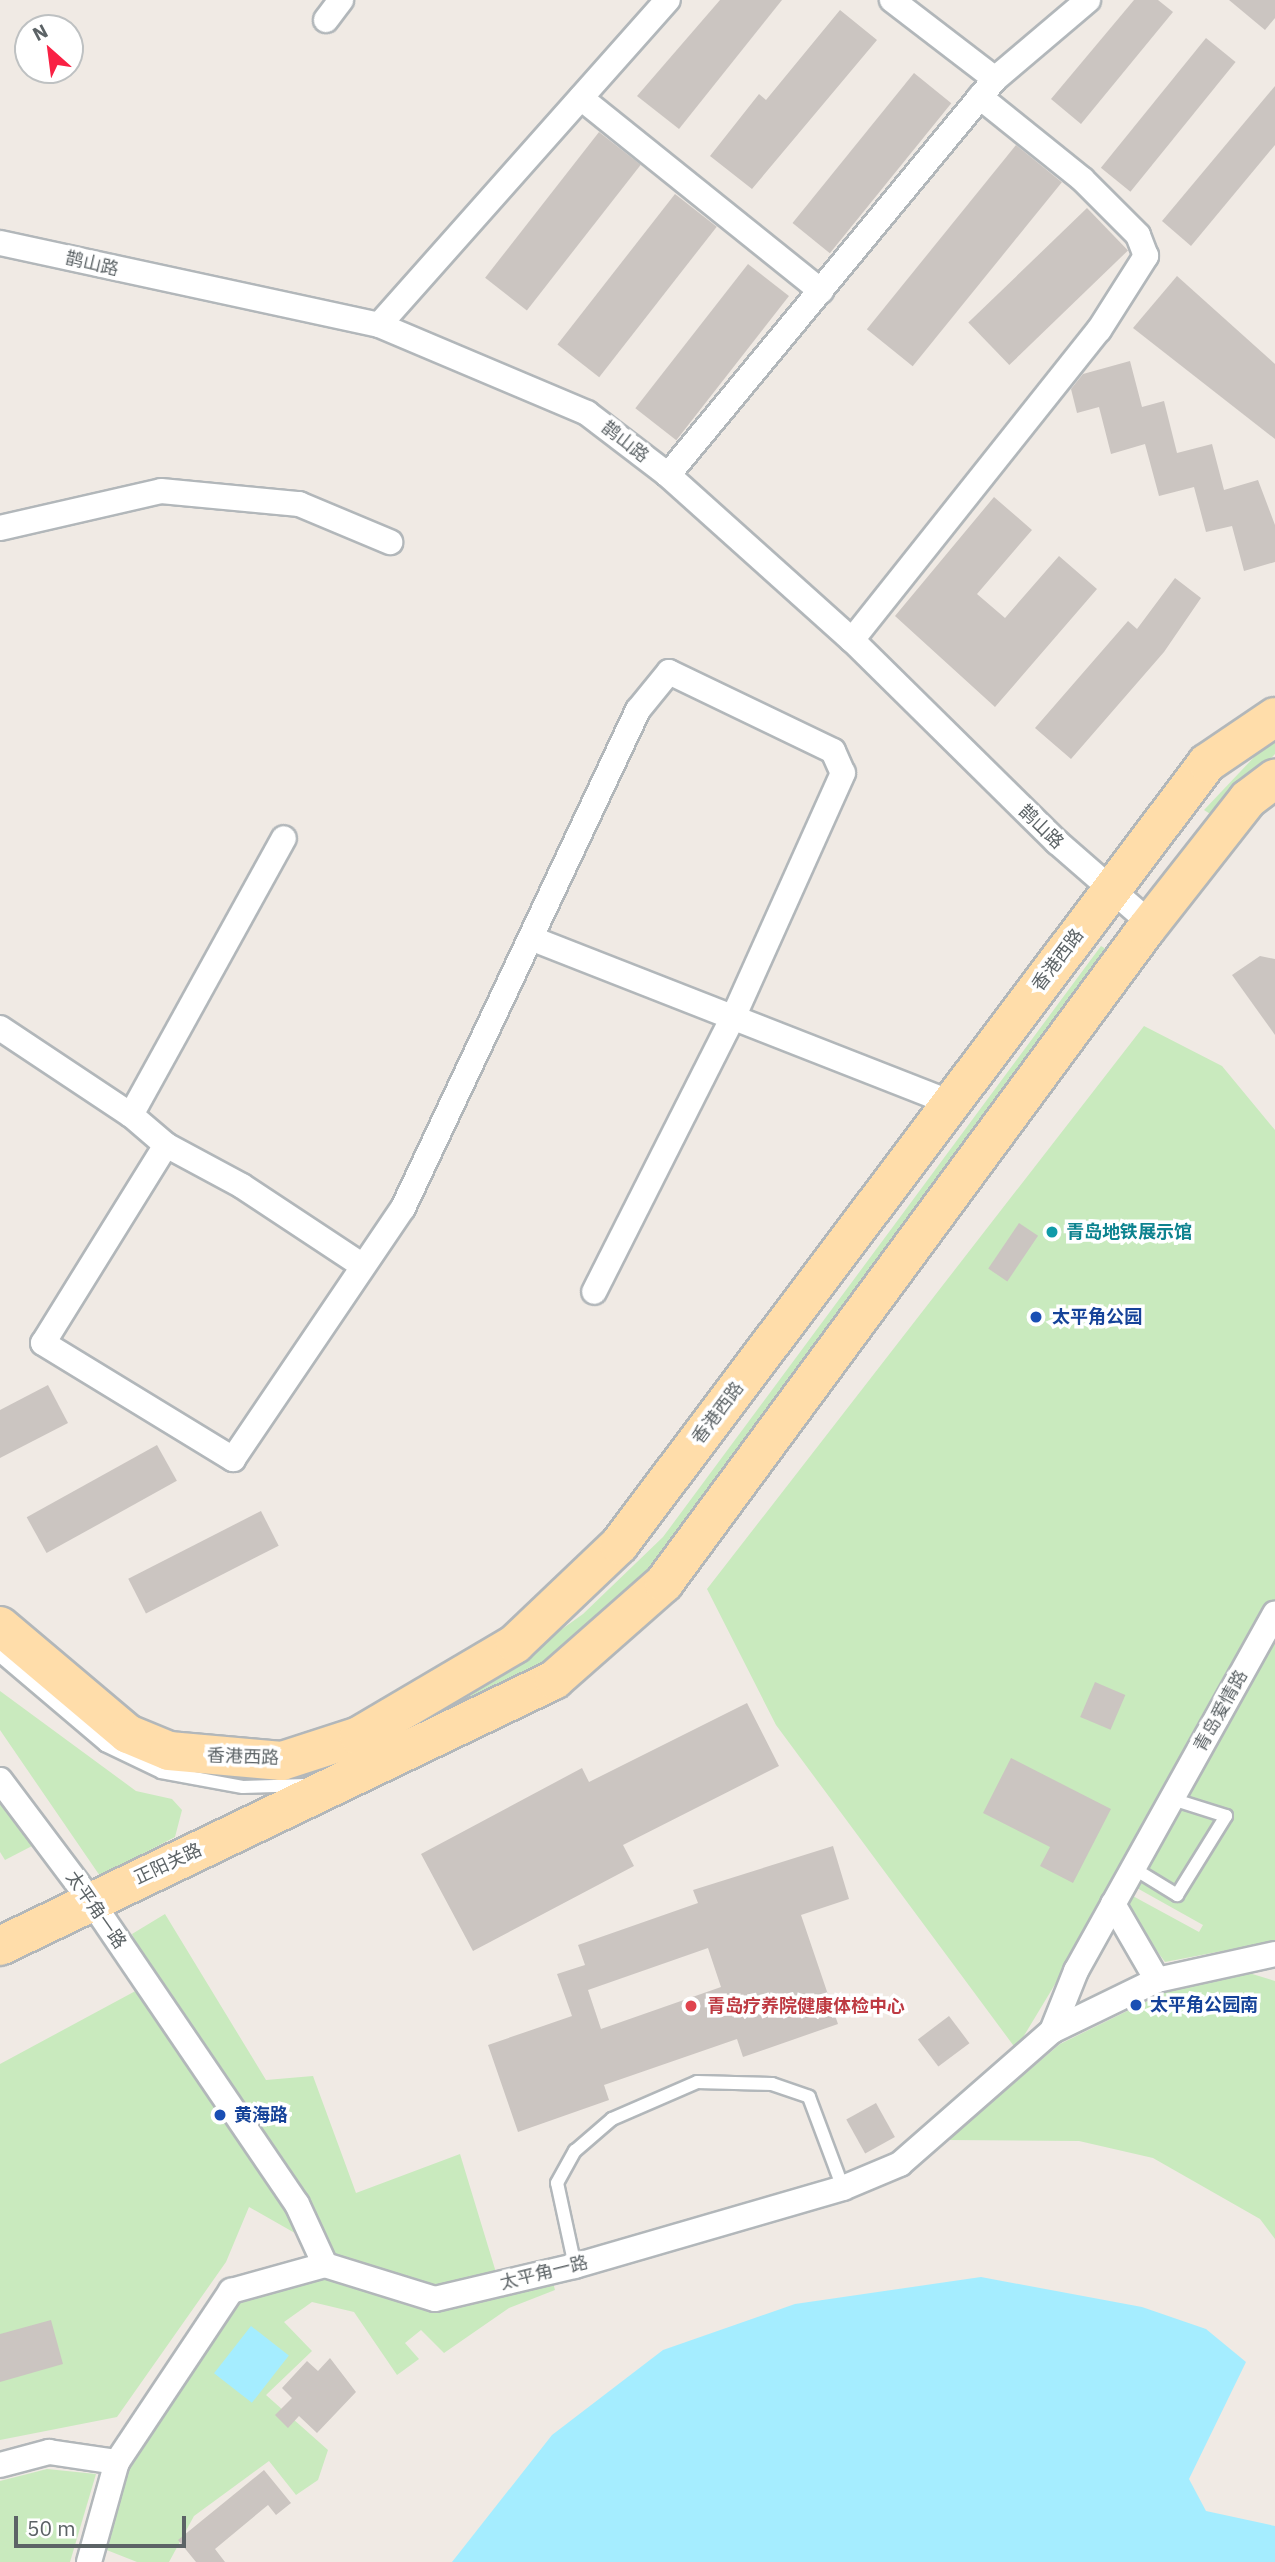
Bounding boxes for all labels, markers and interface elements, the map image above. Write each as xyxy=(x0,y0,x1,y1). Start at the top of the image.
north arrow xyxy=(14,14,84,84)
text: N xyxy=(28,18,52,46)
street label: 鹊山路 xyxy=(63,247,121,281)
street label: 鹊山路 xyxy=(597,417,653,467)
street label: 鹊山路 xyxy=(1014,800,1068,854)
street label: 香港西路 xyxy=(1028,925,1088,995)
place label: 青岛地铁展示馆 xyxy=(1066,1221,1192,1243)
marker: 青岛地铁展示馆 xyxy=(1044,1224,1060,1240)
place label: 太平角公园 xyxy=(1052,1306,1142,1328)
marker: 太平角公园 xyxy=(1026,1307,1046,1327)
street label: 香港西路 xyxy=(688,1378,748,1448)
street label: 青岛爱情路 xyxy=(1190,1666,1252,1756)
street label: 香港西路 xyxy=(207,1745,279,1769)
street label: 正阳关路 xyxy=(131,1839,205,1889)
street label: 太平角一路 xyxy=(61,1867,131,1953)
place label: 太平角公园南 xyxy=(1150,1994,1258,2016)
place label: 青岛疗养院健康体检中心 xyxy=(707,1995,905,2017)
marker: 青岛疗养院健康体检中心 xyxy=(681,1996,701,2016)
marker: 太平角公园南 xyxy=(1128,1997,1144,2013)
place label: 黄海路 xyxy=(234,2104,288,2126)
marker: 黄海路 xyxy=(212,2107,228,2123)
street label: 太平角一路 xyxy=(498,2252,590,2294)
scale bar xyxy=(18,2502,189,2546)
text: 50 m xyxy=(27,2514,76,2542)

